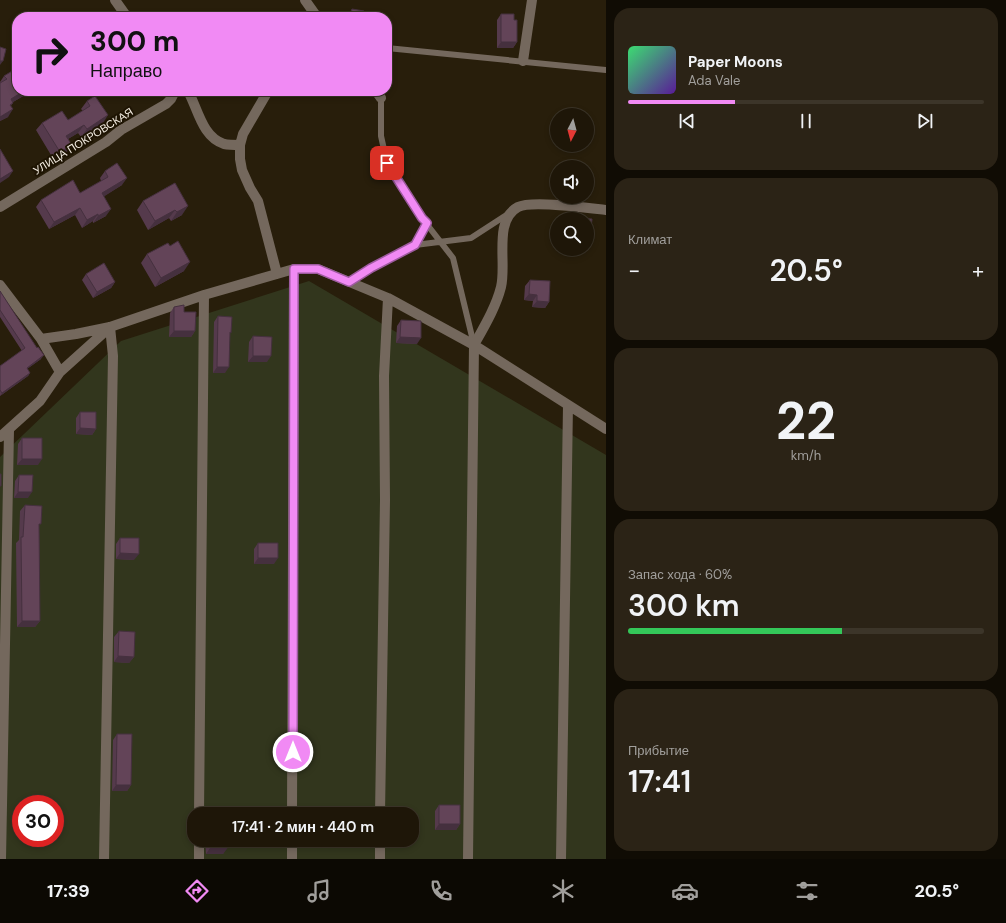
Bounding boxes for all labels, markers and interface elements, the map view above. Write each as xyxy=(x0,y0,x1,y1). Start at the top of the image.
text: 300 m xyxy=(90,23,179,60)
icon: right xyxy=(24,28,76,80)
text: Paper Moons xyxy=(688,52,783,72)
text: Направо xyxy=(90,59,162,83)
text: Ada Vale xyxy=(688,72,740,89)
street label: УЛИЦА ПОКРОВСКАЯ xyxy=(30,104,136,177)
north arrow xyxy=(550,108,594,152)
map controls xyxy=(550,108,594,256)
icon: previous xyxy=(676,110,698,132)
icon: pause xyxy=(795,110,817,132)
icon: next xyxy=(914,110,936,132)
pin xyxy=(370,146,404,180)
icon: arrive xyxy=(376,152,398,174)
button: sound xyxy=(550,160,594,204)
button: search xyxy=(550,212,594,256)
text: Климат xyxy=(628,231,672,248)
text: 20.5° xyxy=(769,251,843,290)
text: − xyxy=(628,256,640,285)
text: + xyxy=(972,256,984,285)
text: 22 xyxy=(776,387,836,455)
text: km/h xyxy=(791,447,821,464)
text: Запас хода · 60% xyxy=(628,566,732,583)
text: 300 km xyxy=(628,586,740,625)
position arrow xyxy=(272,731,314,773)
text: Прибытие xyxy=(628,742,689,759)
text: 17:41 xyxy=(628,762,691,801)
speed limit sign: 30 xyxy=(12,795,64,847)
text: 17:41 · 2 мин · 440 m xyxy=(232,817,374,837)
icon: directions xyxy=(183,877,211,905)
icon: music xyxy=(305,877,333,905)
icon: phone xyxy=(427,877,455,905)
icon: climate xyxy=(549,877,577,905)
icon: car xyxy=(671,877,699,905)
icon: filters xyxy=(793,877,821,905)
text: 17:39 xyxy=(47,879,90,903)
text: 20.5° xyxy=(914,879,959,903)

